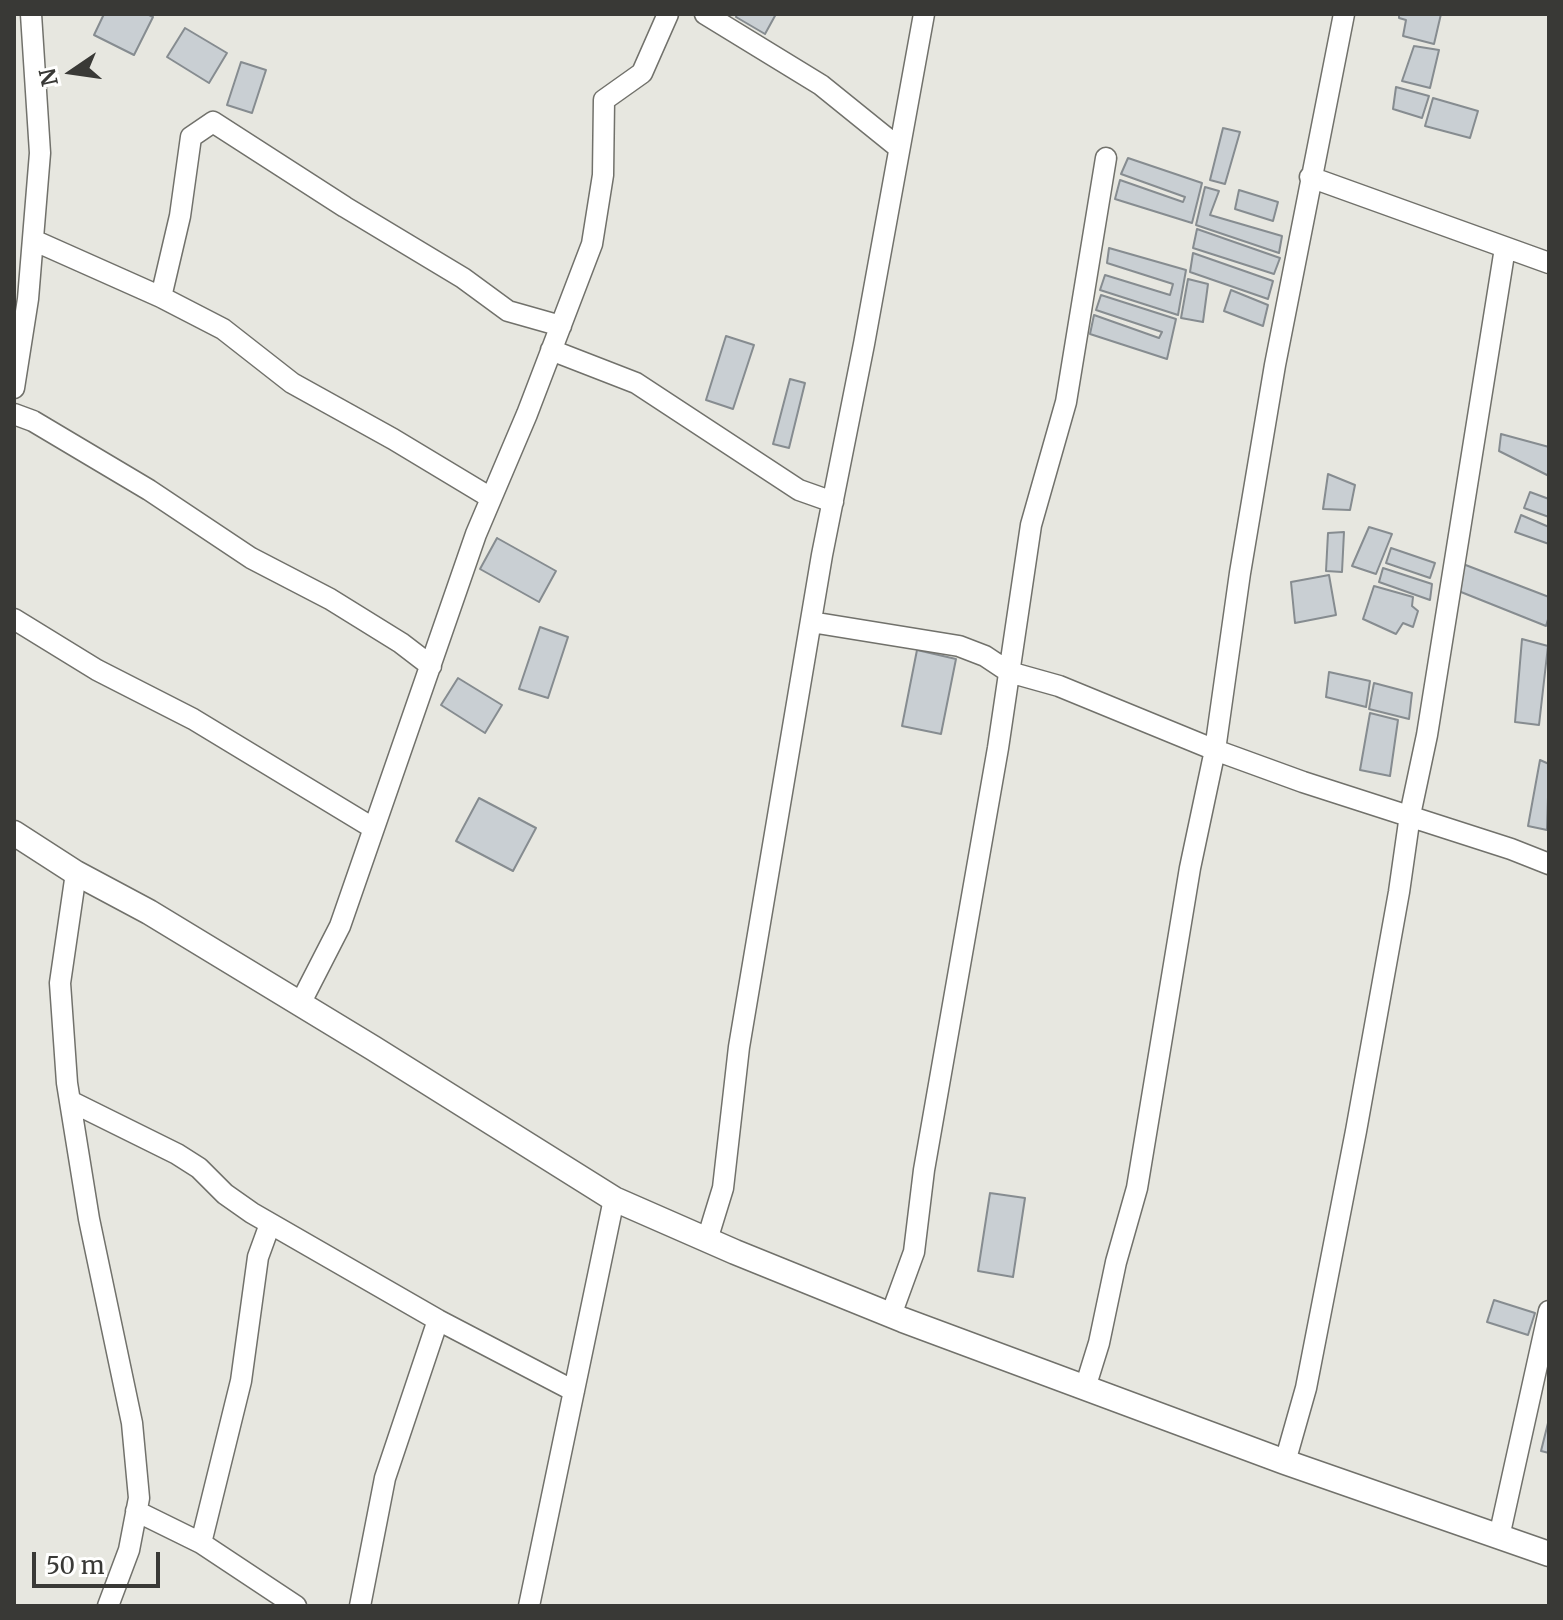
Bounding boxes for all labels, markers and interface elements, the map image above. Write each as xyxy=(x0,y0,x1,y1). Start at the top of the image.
north arrow xyxy=(32,32,112,112)
text: N xyxy=(33,66,64,89)
scale bar xyxy=(36,1536,164,1586)
text: 50 m xyxy=(46,1550,105,1581)

